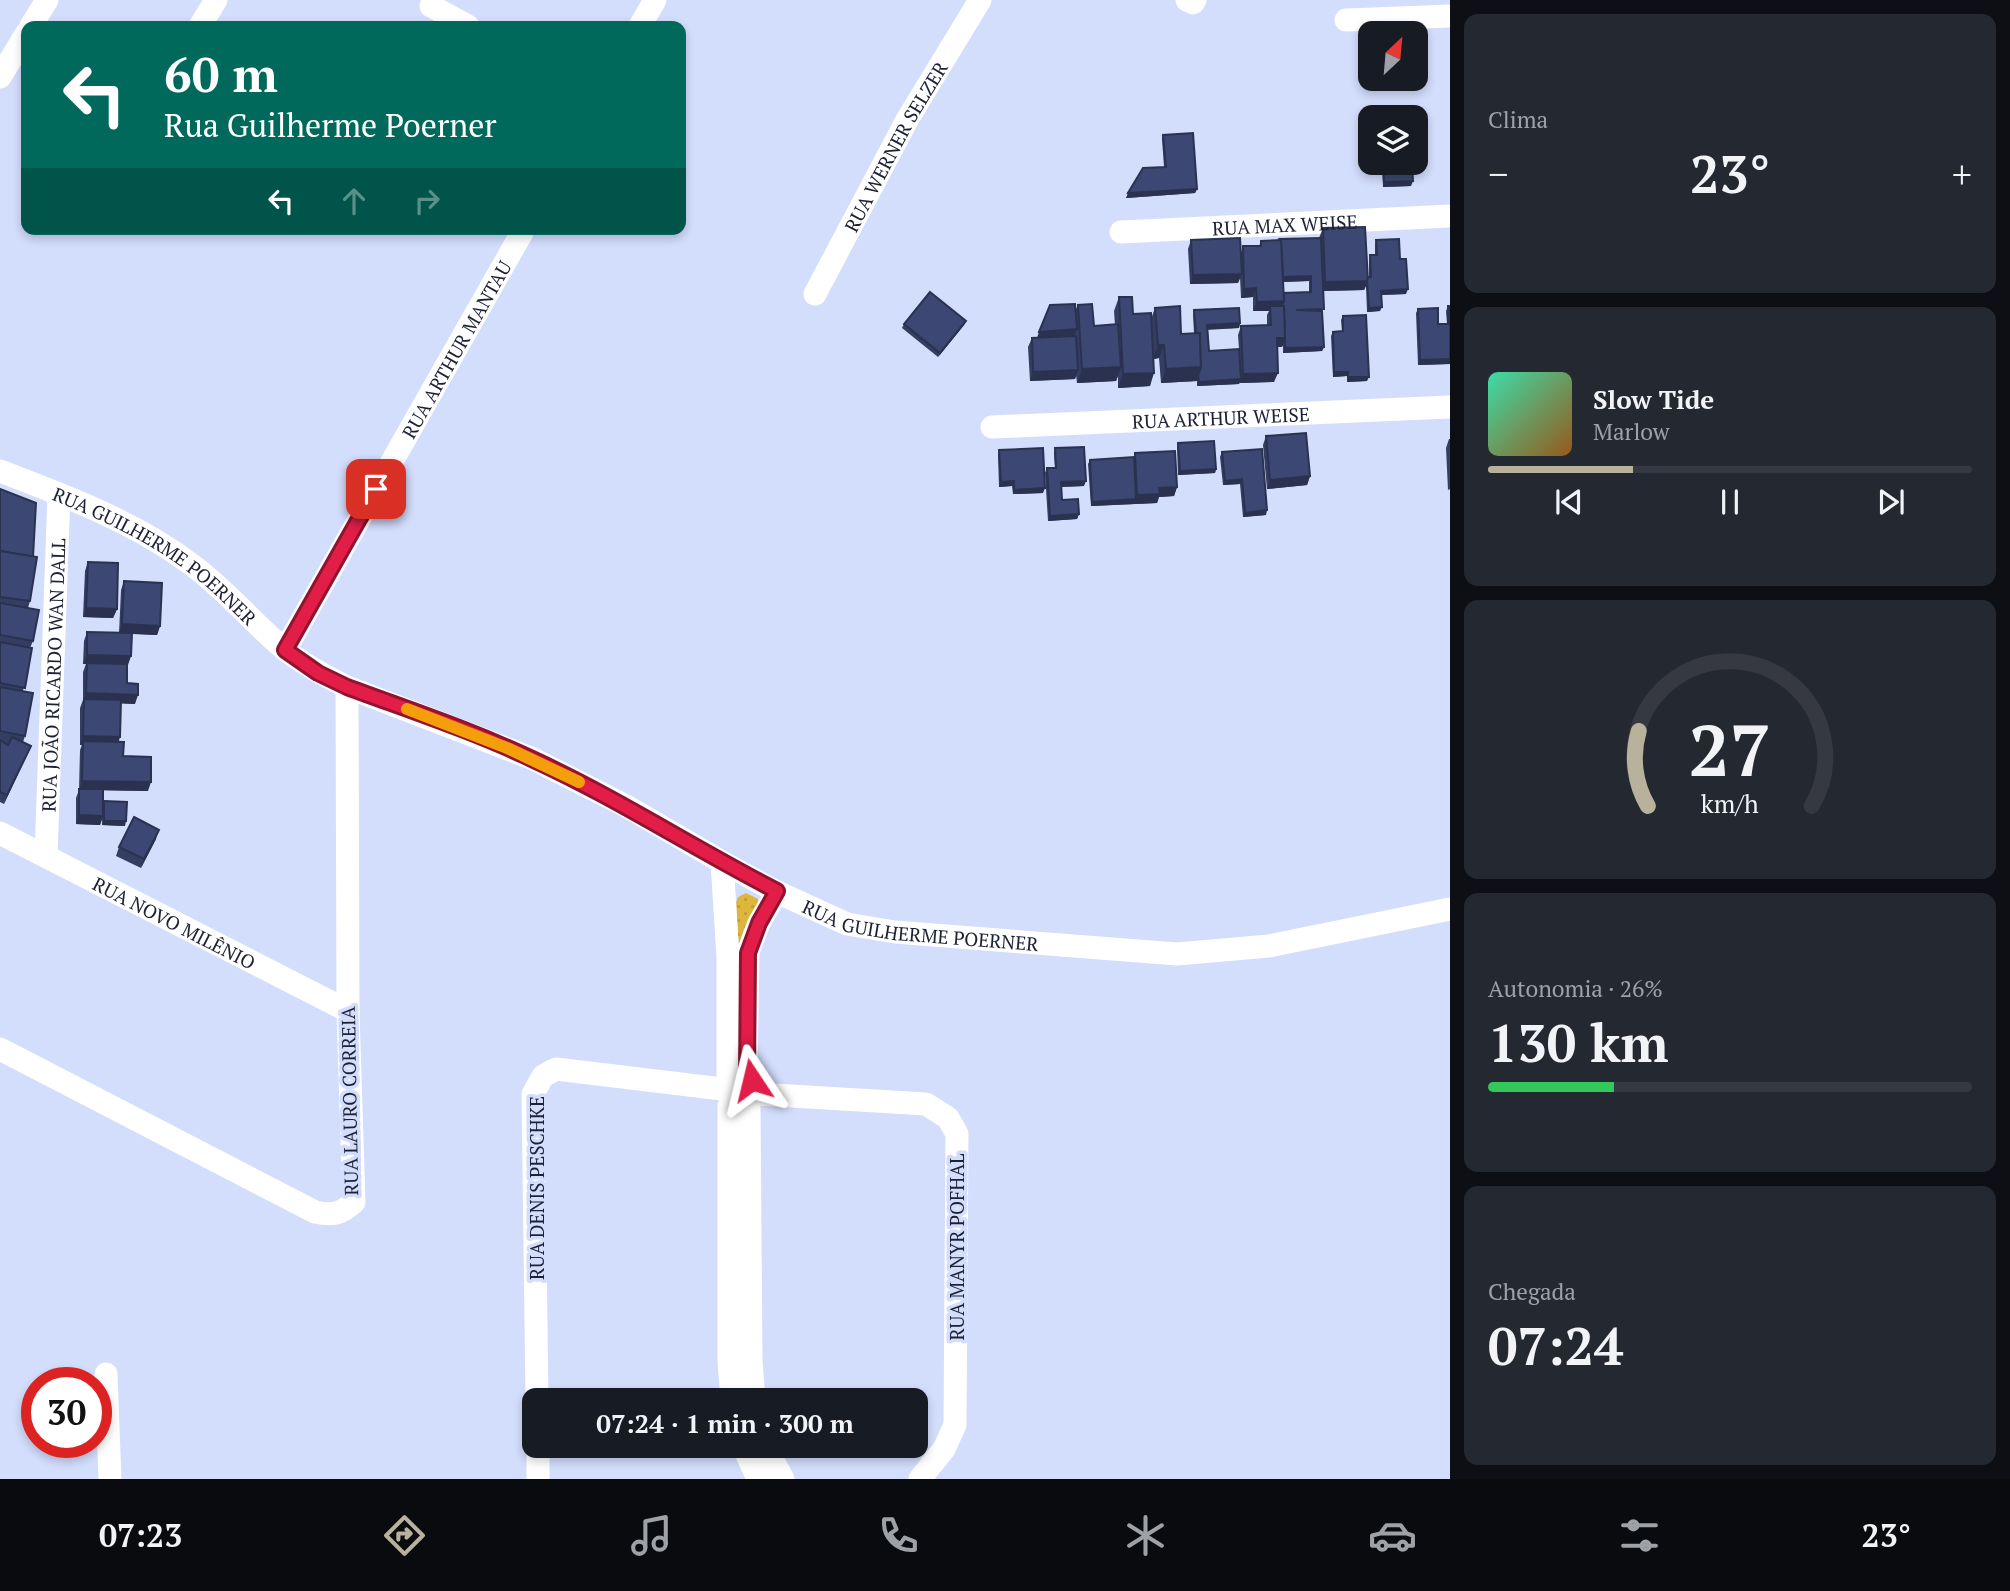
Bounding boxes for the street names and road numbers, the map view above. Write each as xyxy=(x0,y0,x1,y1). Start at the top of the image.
street label: RUA WERNER SELZER xyxy=(838,56,952,236)
street label: RUA MAX WEISE xyxy=(1212,208,1358,240)
street label: RUA ARTHUR MANTAU xyxy=(395,256,516,442)
street label: RUA ARTHUR WEISE xyxy=(1131,401,1310,433)
street label: RUA GUILHERME POERNER xyxy=(49,480,262,630)
street label: RUA JOÃO RICARDO WAN DALL xyxy=(35,537,70,812)
street label: RUA NOVO MILÊNIO xyxy=(89,870,260,974)
street label: RUA GUILHERME POERNER xyxy=(799,893,1039,956)
street label: RUA LAURO CORREIA xyxy=(335,1006,363,1196)
street label: RUA DENIS PESCHKE xyxy=(524,1096,549,1280)
street label: RUA MANYR POFHAL xyxy=(944,1153,969,1341)

